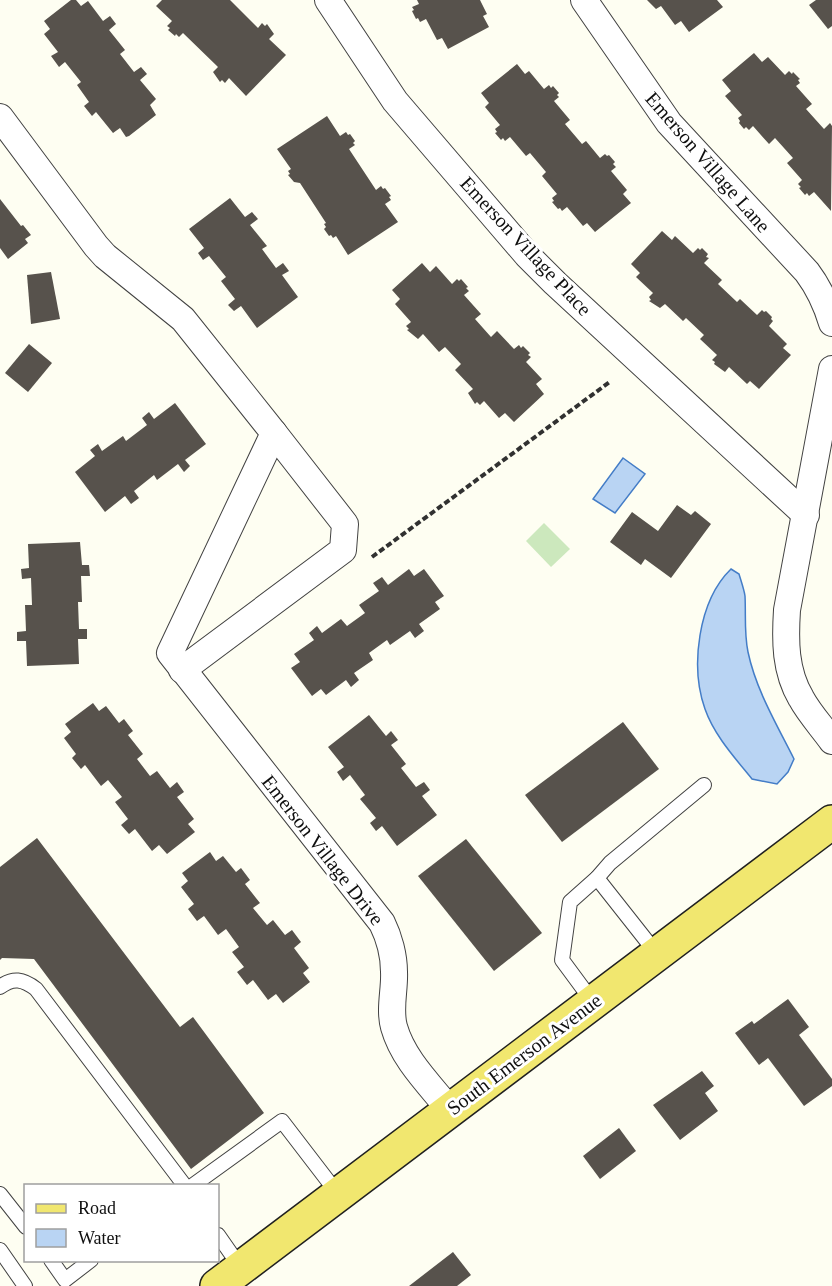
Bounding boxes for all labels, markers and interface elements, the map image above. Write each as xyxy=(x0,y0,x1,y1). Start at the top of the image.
street label: Emerson Village Lane xyxy=(640,87,775,237)
street label: Emerson Village Place xyxy=(455,172,596,321)
street label: Emerson Village Drive xyxy=(257,771,388,930)
street label: South Emerson Avenue xyxy=(443,989,606,1119)
legend xyxy=(24,1184,219,1262)
text: Road xyxy=(78,1198,116,1218)
text: Water xyxy=(78,1228,121,1248)

